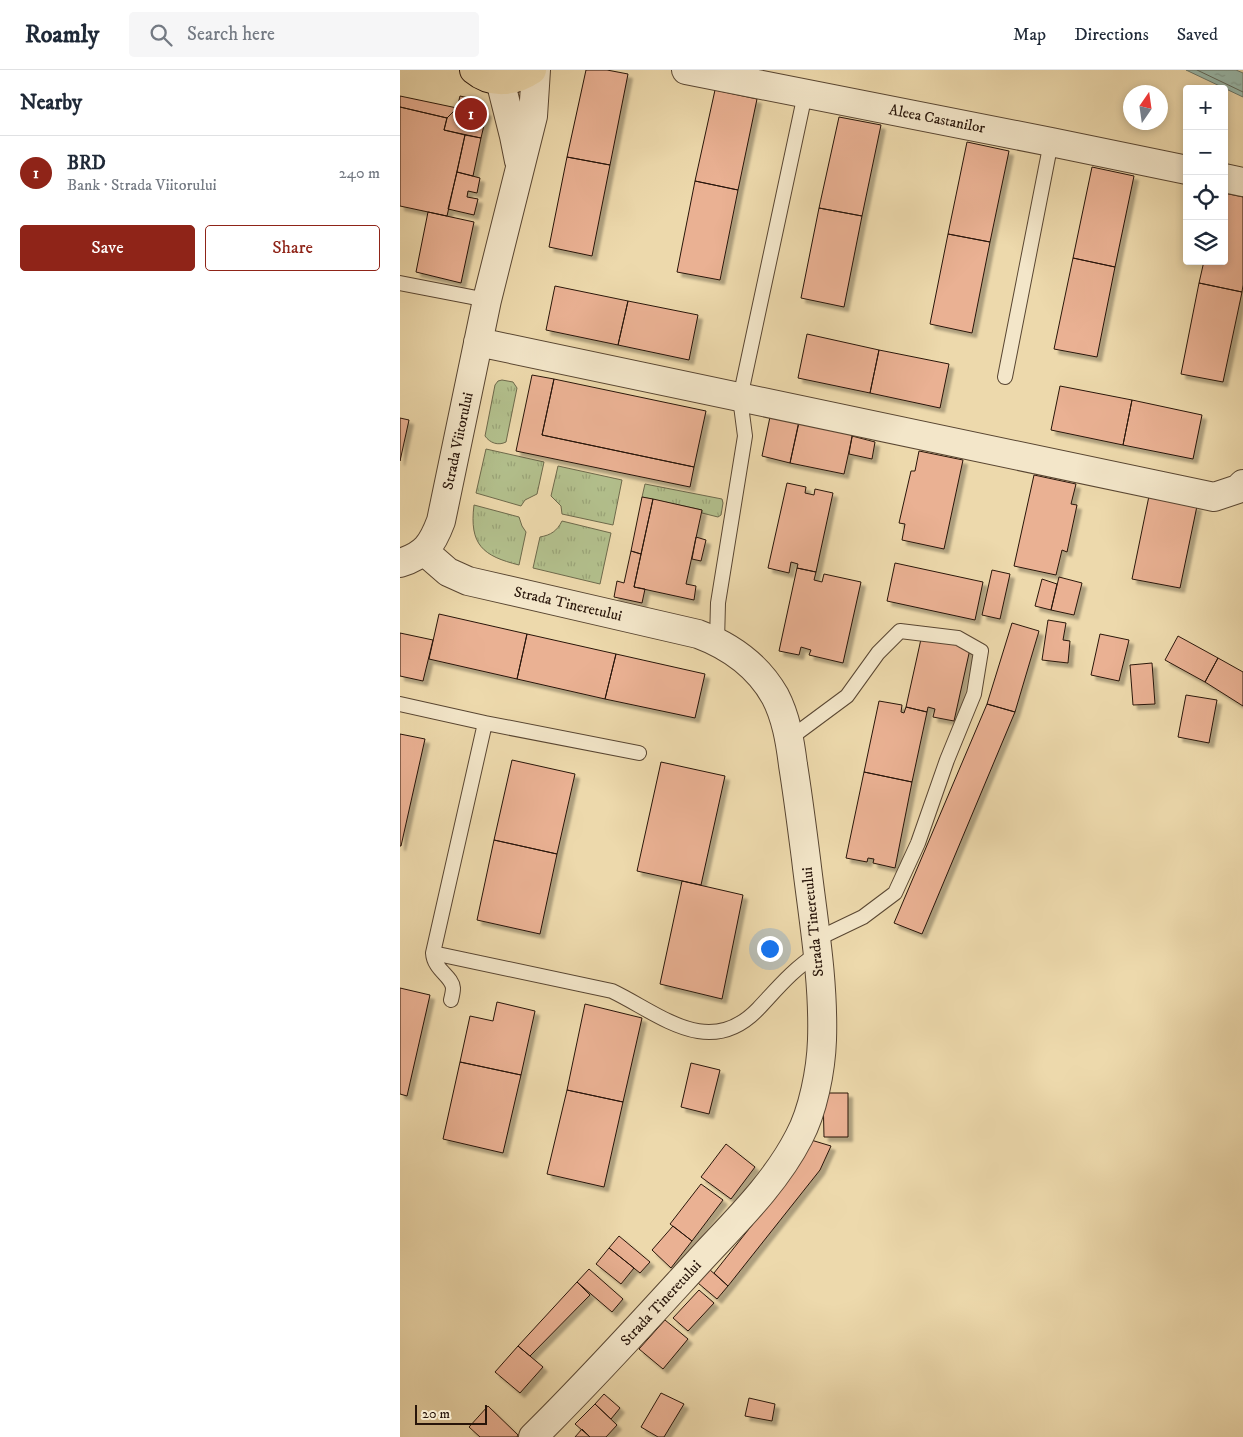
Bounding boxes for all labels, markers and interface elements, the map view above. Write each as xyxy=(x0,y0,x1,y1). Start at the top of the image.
search box xyxy=(129,12,479,57)
text: Roamly xyxy=(25,20,99,50)
icon: search xyxy=(147,21,175,49)
text: Search here xyxy=(187,23,275,46)
text: Map xyxy=(1013,24,1046,46)
text: Directions xyxy=(1074,24,1149,46)
text: Saved xyxy=(1177,24,1218,46)
north arrow xyxy=(1123,85,1168,130)
map controls xyxy=(1183,85,1228,265)
button: + xyxy=(1183,85,1228,130)
text: Nearby xyxy=(20,90,82,116)
pin: 1 xyxy=(455,95,487,133)
street label: Aleea Castanilor xyxy=(887,100,987,138)
button: − xyxy=(1183,130,1228,175)
text: BRD xyxy=(67,152,106,175)
text: 1 xyxy=(33,163,39,183)
text: 240 m xyxy=(339,163,380,183)
text: Bank · Strada Viitorului xyxy=(67,175,217,195)
button: locate xyxy=(1183,175,1228,220)
button: layers xyxy=(1183,220,1228,265)
button: Save xyxy=(20,225,195,271)
button: Share xyxy=(205,225,380,271)
street label: Strada Viitorului xyxy=(438,390,478,491)
street label: Strada Tineretului xyxy=(512,582,624,626)
street label: Strada Tineretului xyxy=(798,866,828,978)
your location xyxy=(757,936,783,962)
street label: Strada Tineretului xyxy=(616,1256,706,1350)
scale bar xyxy=(415,1402,488,1425)
text: 20 m xyxy=(422,1405,450,1423)

